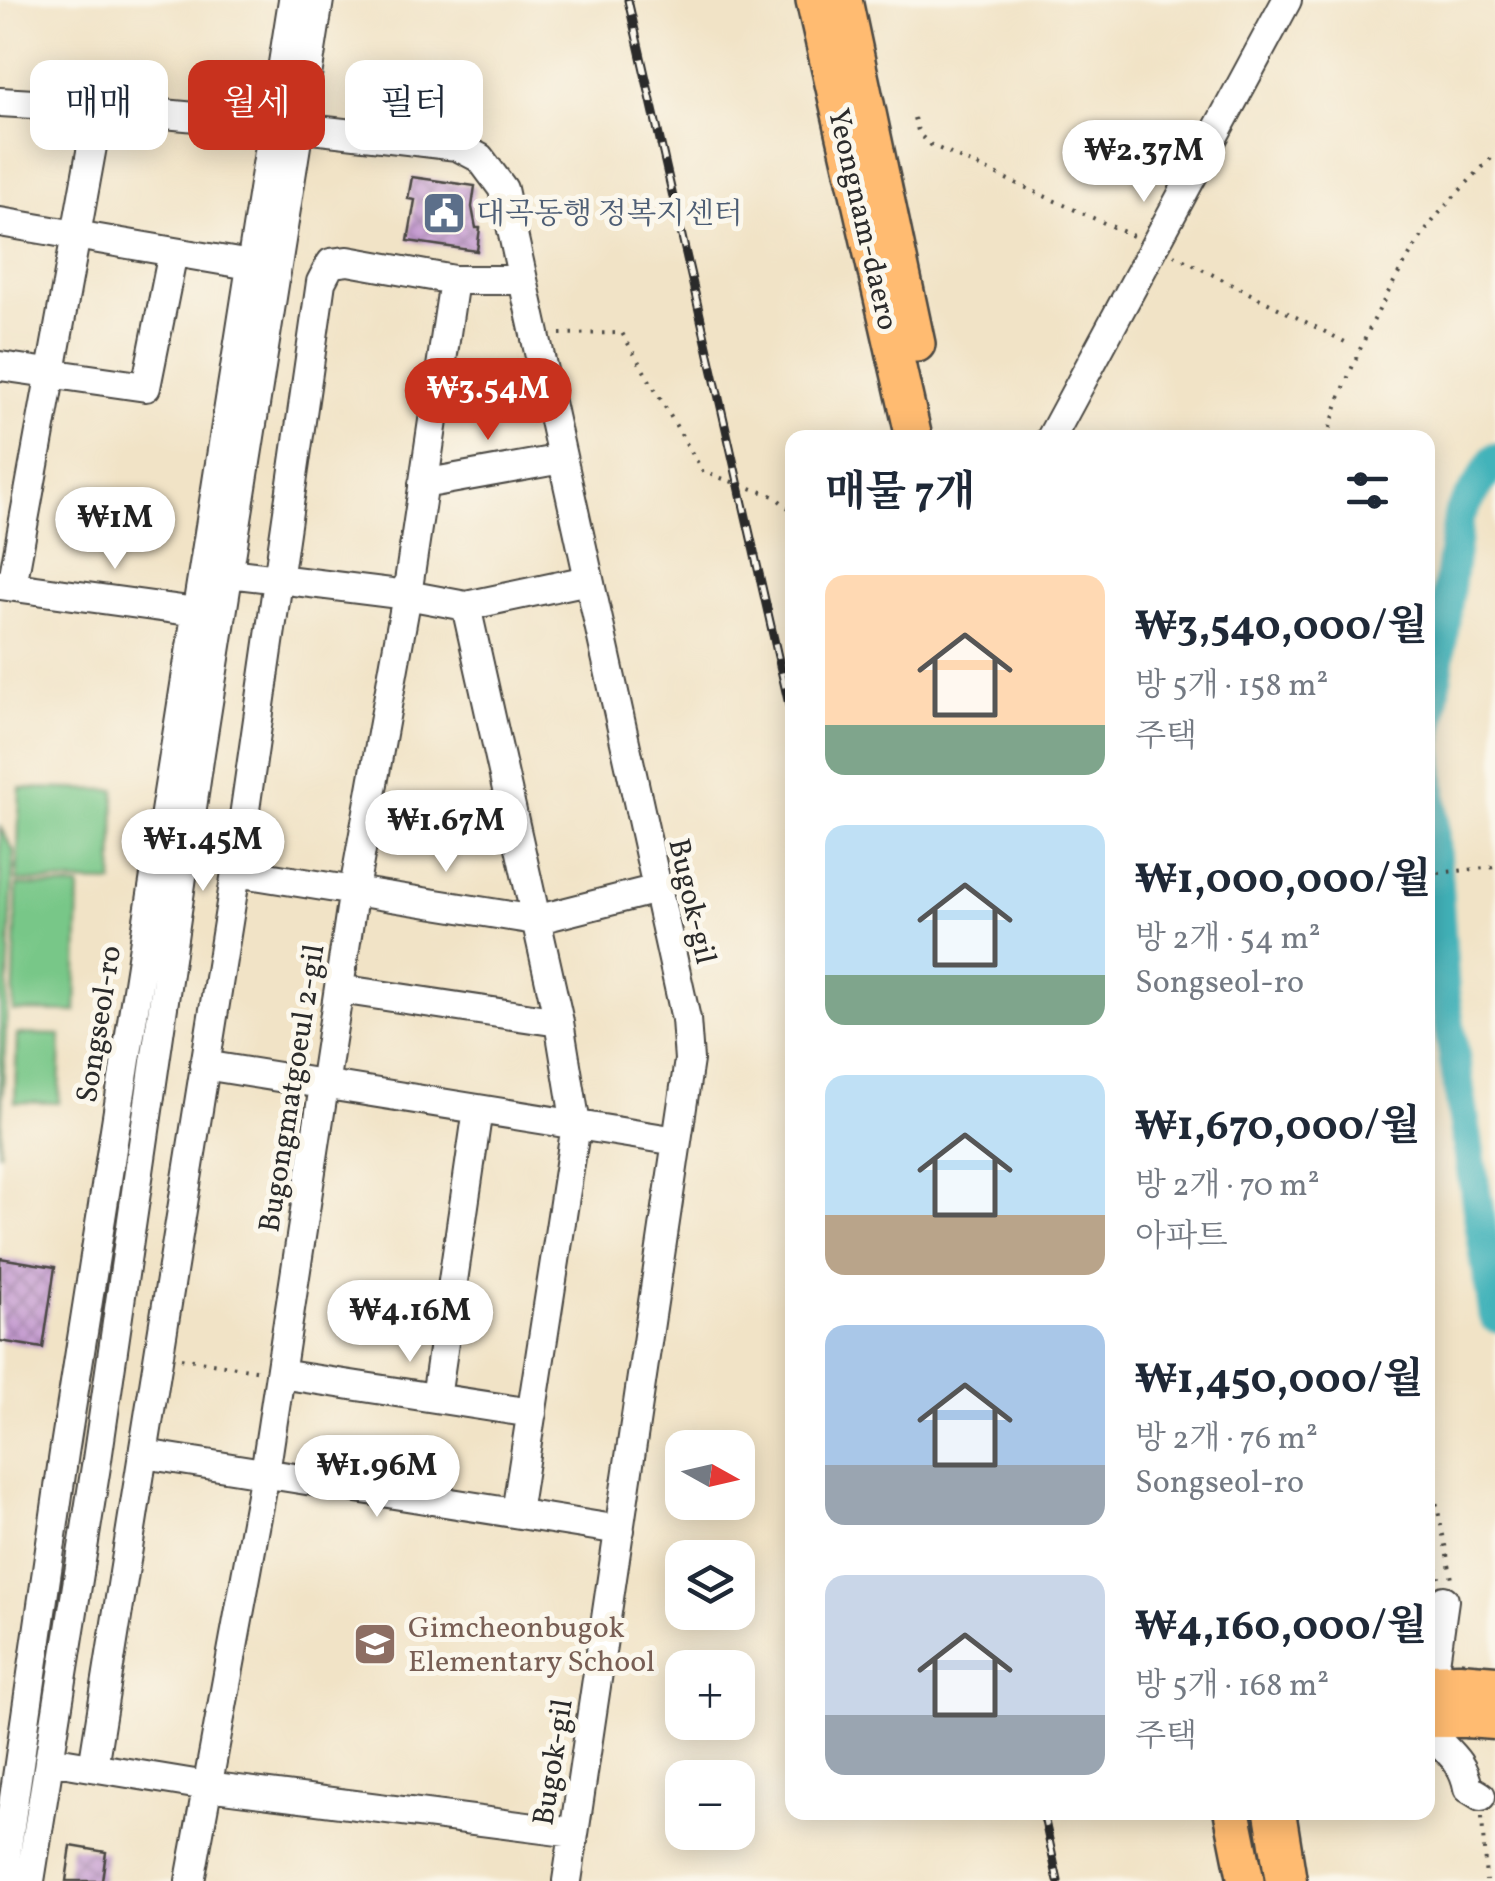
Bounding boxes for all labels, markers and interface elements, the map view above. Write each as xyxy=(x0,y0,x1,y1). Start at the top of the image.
chip: 매매 xyxy=(30,60,168,150)
chip: 월세 xyxy=(188,60,325,150)
chip: 필터 xyxy=(345,60,483,150)
street label: Yeongnam-daero xyxy=(816,105,908,334)
pin: ₩2.37M xyxy=(1063,120,1225,205)
text: ₩2.37M xyxy=(1084,130,1204,174)
public building icon: 대곡동행 정복지센터 xyxy=(421,190,467,236)
place label: 대곡동행 정복지센터 xyxy=(476,194,743,236)
pin: ₩3.54M xyxy=(407,358,569,443)
text: ₩3.54M xyxy=(427,368,549,412)
icon: filters xyxy=(1340,463,1395,518)
text: 매물 7개 xyxy=(825,465,975,524)
pin: ₩1M xyxy=(67,487,163,572)
text: ₩1M xyxy=(77,497,153,541)
text: ₩3,540,000/월 xyxy=(1135,599,1428,658)
icon: home xyxy=(905,615,1025,735)
text: 방 5개 · 158 m² xyxy=(1135,665,1328,709)
text: 주택 xyxy=(1135,716,1197,760)
pin: ₩1.67M xyxy=(365,790,527,875)
text: ₩1.67M xyxy=(387,800,505,844)
pin: ₩1.45M xyxy=(122,809,284,894)
text: ₩1.45M xyxy=(144,819,263,863)
street label: Bugok-gil xyxy=(656,835,726,968)
text: ₩1,000,000/월 xyxy=(1135,852,1431,911)
icon: home xyxy=(905,865,1025,985)
text: 방 2개 · 54 m² xyxy=(1135,918,1321,962)
street label: Bugongmatgoeul 2-gil xyxy=(249,941,336,1235)
street label: Songseol-ro xyxy=(67,943,133,1106)
text: Songseol-ro xyxy=(1135,962,1304,1006)
text: ₩1,670,000/월 xyxy=(1135,1099,1421,1158)
icon: home xyxy=(905,1115,1025,1235)
text: 방 2개 · 70 m² xyxy=(1135,1165,1320,1209)
text: 아파트 xyxy=(1135,1216,1228,1260)
pin: ₩4.16M xyxy=(329,1280,491,1365)
text: ₩4.16M xyxy=(349,1290,471,1334)
text: ₩1,450,000/월 xyxy=(1135,1352,1424,1411)
icon: home xyxy=(905,1365,1025,1485)
text: 방 2개 · 76 m² xyxy=(1135,1418,1318,1462)
north arrow xyxy=(665,1430,755,1520)
map controls xyxy=(665,1430,755,1850)
pin: ₩1.96M xyxy=(296,1435,458,1520)
text: ₩1.96M xyxy=(317,1445,437,1489)
text: Songseol-ro xyxy=(1135,1462,1304,1506)
button: layers xyxy=(665,1540,755,1630)
text: ₩4,160,000/월 xyxy=(1135,1599,1427,1658)
place label: Gimcheonbugok Elementary School xyxy=(408,1608,655,1684)
icon: home xyxy=(905,1615,1025,1735)
school or university icon: Gimcheonbugok Elementary School xyxy=(352,1621,398,1667)
button: + xyxy=(665,1650,755,1740)
text: 방 5개 · 168 m² xyxy=(1135,1665,1329,1709)
street label: Bugok-gil xyxy=(523,1696,585,1829)
text: 주택 xyxy=(1135,1716,1197,1760)
button: − xyxy=(665,1760,755,1850)

